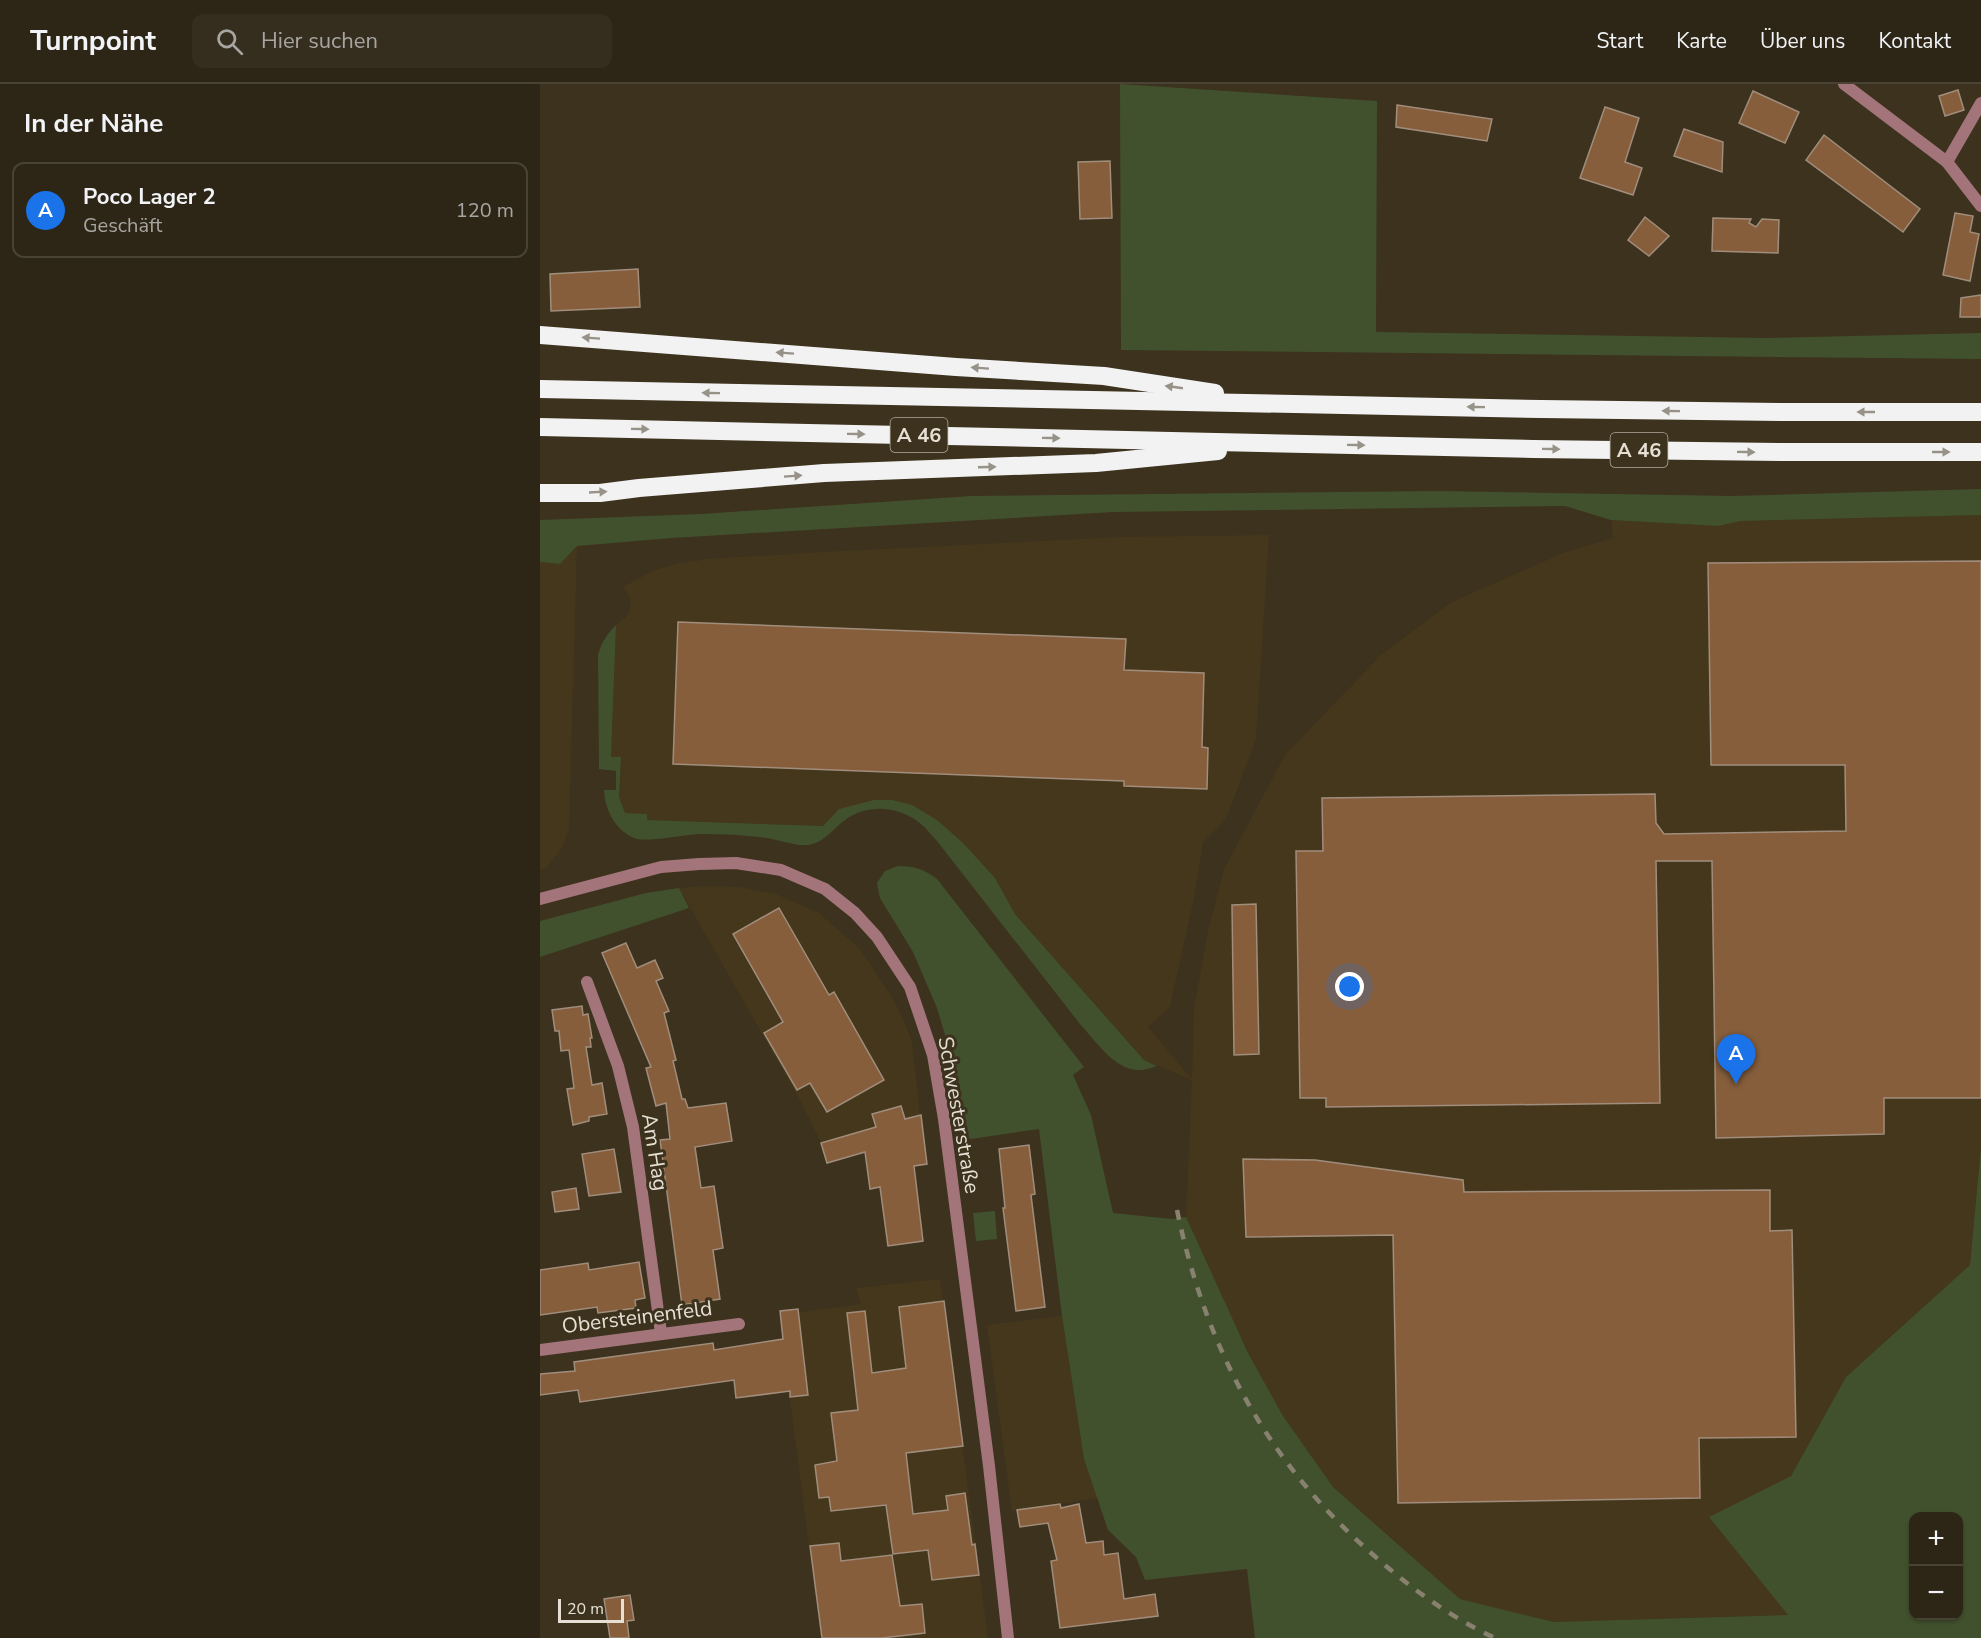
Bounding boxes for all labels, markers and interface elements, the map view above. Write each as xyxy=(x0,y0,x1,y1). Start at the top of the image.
search box xyxy=(192,14,612,68)
text: Turnpoint xyxy=(30,22,156,60)
icon: search xyxy=(213,25,246,58)
text: Hier suchen xyxy=(261,26,378,56)
text: Start xyxy=(1596,27,1643,55)
text: Karte xyxy=(1676,27,1727,55)
text: Über uns xyxy=(1760,27,1845,55)
text: Kontakt xyxy=(1878,27,1951,55)
text: In der Nähe xyxy=(24,106,163,141)
text: Poco Lager 2 xyxy=(83,182,216,212)
text: A xyxy=(38,197,53,224)
text: 120 m xyxy=(456,197,514,224)
text: Geschäft xyxy=(83,212,162,239)
one-way arrow xyxy=(581,333,600,343)
one-way arrow xyxy=(776,348,795,357)
one-way arrow xyxy=(970,364,989,373)
one-way arrow xyxy=(1164,382,1183,391)
one-way arrow xyxy=(701,388,720,398)
one-way arrow xyxy=(1466,403,1485,412)
one-way arrow xyxy=(1661,406,1680,415)
one-way arrow xyxy=(1856,407,1875,417)
road number: A 46 xyxy=(890,418,947,452)
one-way arrow xyxy=(631,424,650,434)
one-way arrow xyxy=(847,429,866,438)
one-way arrow xyxy=(1042,433,1061,443)
road number: A 46 xyxy=(1610,433,1668,467)
one-way arrow xyxy=(1347,440,1366,450)
one-way arrow xyxy=(1541,444,1560,454)
one-way arrow xyxy=(1736,447,1755,457)
one-way arrow xyxy=(1931,447,1950,457)
one-way arrow xyxy=(978,462,997,471)
one-way arrow xyxy=(783,471,802,480)
one-way arrow xyxy=(589,488,608,497)
your location xyxy=(1335,972,1364,1001)
street label: Schwesterstraße xyxy=(931,1034,987,1196)
pin: A xyxy=(1716,1034,1756,1084)
street label: Am Hag xyxy=(635,1111,675,1193)
street label: Obersteinenfeld xyxy=(560,1294,714,1340)
map controls xyxy=(1909,1512,1963,1620)
button: + xyxy=(1909,1512,1963,1566)
button: − xyxy=(1909,1566,1963,1620)
scale bar xyxy=(558,1596,624,1624)
text: 20 m xyxy=(567,1598,604,1620)

